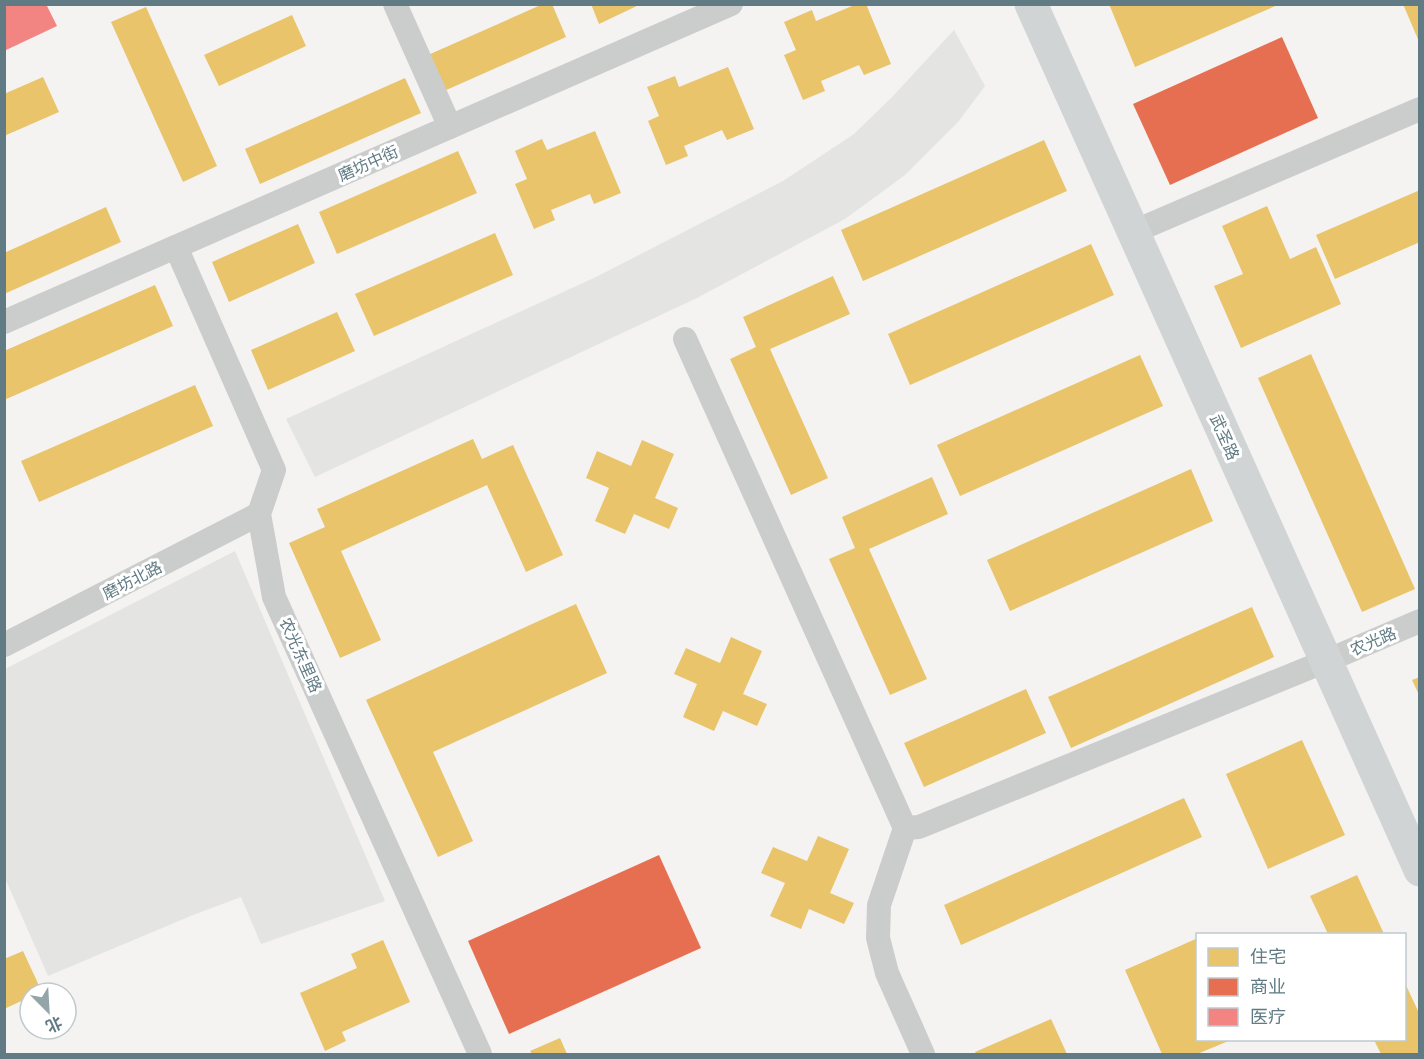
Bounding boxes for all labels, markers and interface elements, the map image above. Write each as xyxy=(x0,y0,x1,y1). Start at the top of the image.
street label: 磨坊中街 xyxy=(335,142,401,185)
street label: 武圣路 xyxy=(1206,411,1243,463)
street label: 磨坊北路 xyxy=(99,557,165,603)
street label: 农光东里路 xyxy=(276,615,325,696)
street label: 农光路 xyxy=(1347,623,1399,660)
legend xyxy=(1196,933,1406,1041)
text: 住宅 xyxy=(1250,946,1286,967)
text: 商业 xyxy=(1250,976,1286,997)
north arrow xyxy=(18,981,78,1041)
text: 医疗 xyxy=(1250,1006,1286,1027)
text: 北 xyxy=(43,1012,65,1036)

